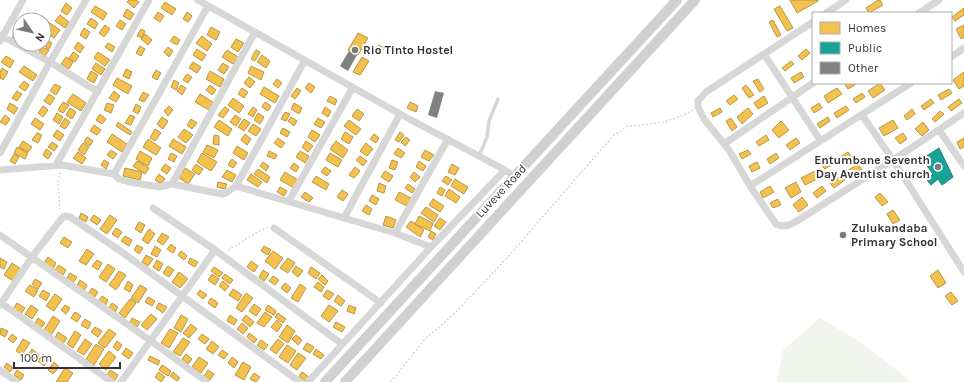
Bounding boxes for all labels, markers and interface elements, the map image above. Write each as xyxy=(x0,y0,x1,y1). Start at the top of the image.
north arrow xyxy=(12,12,52,52)
legend xyxy=(812,12,952,84)
text: Homes xyxy=(848,21,886,35)
text: N xyxy=(32,30,47,44)
text: Public xyxy=(848,41,882,55)
place label: Rio Tinto Hostel xyxy=(363,43,453,57)
marker: Rio Tinto Hostel xyxy=(350,45,360,55)
text: Other xyxy=(848,61,879,75)
place label: Entumbane Seventh Day Aventist church xyxy=(814,153,930,181)
street label: Luveve Road xyxy=(473,161,529,221)
marker: Entumbane Seventh Day Aventist church xyxy=(933,162,943,172)
place label: Zulukandaba Primary School xyxy=(851,221,938,249)
marker: Zulukandaba Primary School xyxy=(838,230,848,240)
scale bar xyxy=(14,344,120,370)
text: 100 m xyxy=(20,351,52,365)

